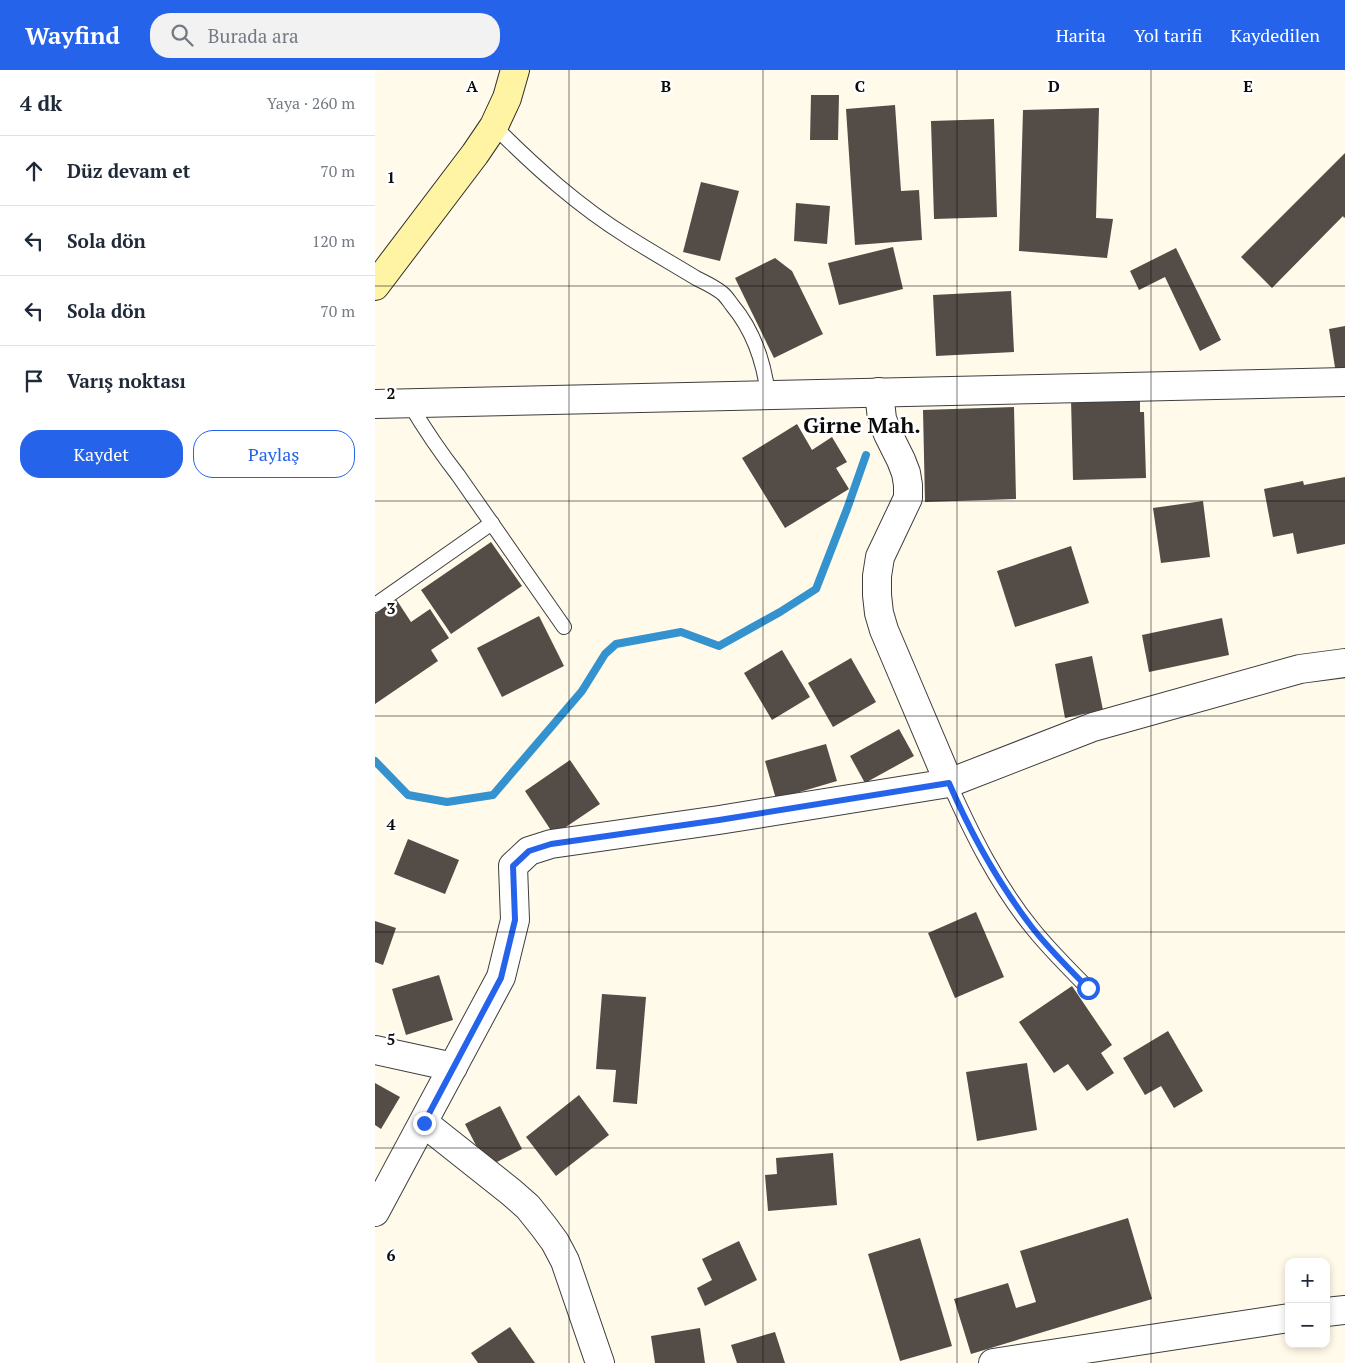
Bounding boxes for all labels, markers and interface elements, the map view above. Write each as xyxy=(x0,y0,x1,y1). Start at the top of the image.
search box xyxy=(150,13,500,58)
text: Wayfind xyxy=(25,19,120,51)
icon: search xyxy=(168,21,196,49)
text: Burada ara xyxy=(208,23,299,48)
text: Harita xyxy=(1056,23,1106,47)
text: Yol tarifi xyxy=(1134,23,1203,47)
text: Kaydedilen xyxy=(1231,23,1320,47)
text: A xyxy=(466,75,478,97)
text: B xyxy=(661,75,671,97)
text: C xyxy=(855,75,865,97)
text: D xyxy=(1048,75,1060,97)
text: E xyxy=(1243,75,1253,97)
text: 4 dk xyxy=(20,89,62,117)
text: Yaya · 260 m xyxy=(267,92,355,114)
icon: ahead xyxy=(20,157,48,185)
text: Düz devam et xyxy=(67,158,190,183)
text: 70 m xyxy=(320,160,355,182)
text: 1 xyxy=(386,166,396,188)
icon: left xyxy=(20,227,48,255)
text: Sola dön xyxy=(67,228,146,253)
text: 120 m xyxy=(312,230,355,252)
icon: left xyxy=(20,297,48,325)
text: Sola dön xyxy=(67,298,146,323)
text: 70 m xyxy=(320,300,355,322)
icon: arrive xyxy=(20,367,48,395)
text: Varış noktası xyxy=(67,368,186,393)
text: 2 xyxy=(386,382,396,404)
district label: Girne Mah. xyxy=(803,410,921,439)
button: Kaydet xyxy=(20,430,183,478)
button: Paylaş xyxy=(193,430,355,478)
text: 3 xyxy=(386,597,396,619)
text: 4 xyxy=(386,813,396,835)
route start xyxy=(1077,977,1100,1000)
text: 5 xyxy=(386,1028,396,1050)
route end xyxy=(413,1112,436,1135)
text: 6 xyxy=(386,1244,396,1266)
map controls xyxy=(1285,1258,1330,1348)
button: + xyxy=(1285,1258,1330,1303)
button: − xyxy=(1285,1303,1330,1348)

